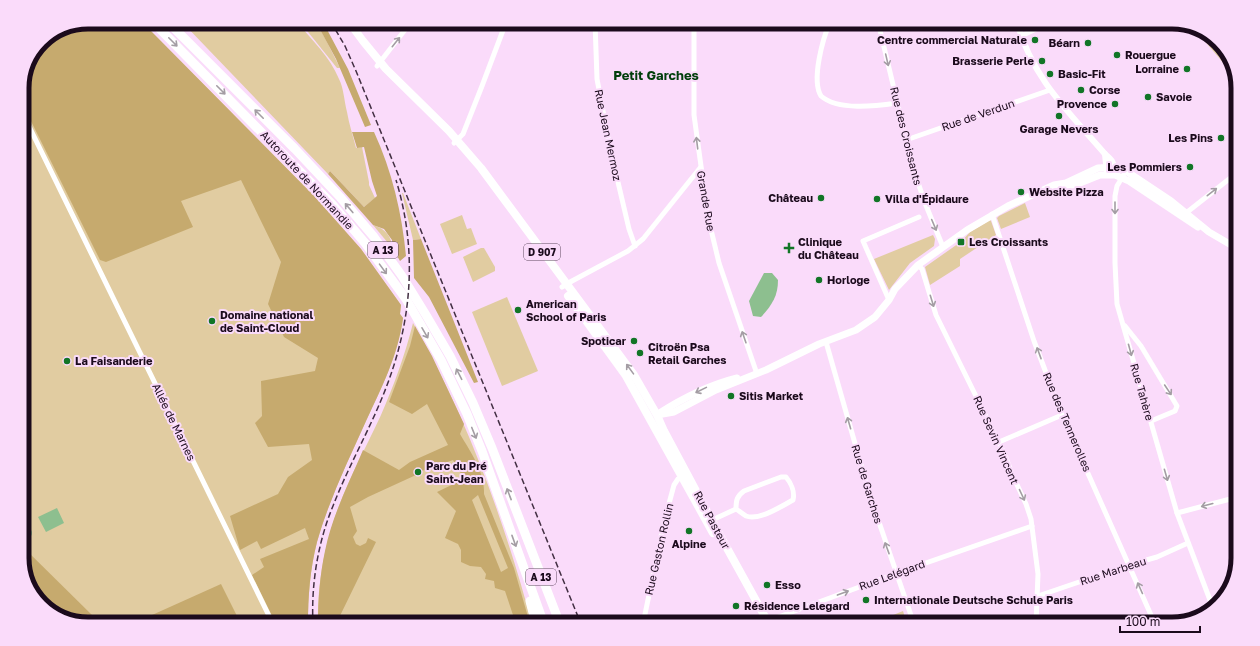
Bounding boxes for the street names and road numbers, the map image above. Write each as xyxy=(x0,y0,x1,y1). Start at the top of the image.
street label: Rue des Croissants xyxy=(888,85,925,186)
street label: Rue Jean Mermoz xyxy=(592,88,625,182)
street label: Rue de Verdun xyxy=(940,96,1016,133)
street label: Autoroute de Normandie xyxy=(258,128,356,232)
street label: Grande Rue xyxy=(695,170,718,232)
road number: A 13 xyxy=(368,242,398,258)
road number: D 907 xyxy=(524,244,560,260)
street label: Rue Tahère xyxy=(1128,362,1157,422)
street label: Rue des Tennerolles xyxy=(1041,370,1094,474)
street label: Allée de Marnes xyxy=(150,381,199,463)
street label: Rue Sevin Vincent xyxy=(971,394,1022,486)
street label: Rue de Garches xyxy=(849,443,886,525)
street label: Rue Pasteur xyxy=(692,488,734,552)
street label: Rue Gaston Rollin xyxy=(642,502,675,596)
street label: Rue Marbeau xyxy=(1078,554,1148,587)
street label: Rue Lelégard xyxy=(857,557,927,592)
road number: A 13 xyxy=(526,569,556,585)

